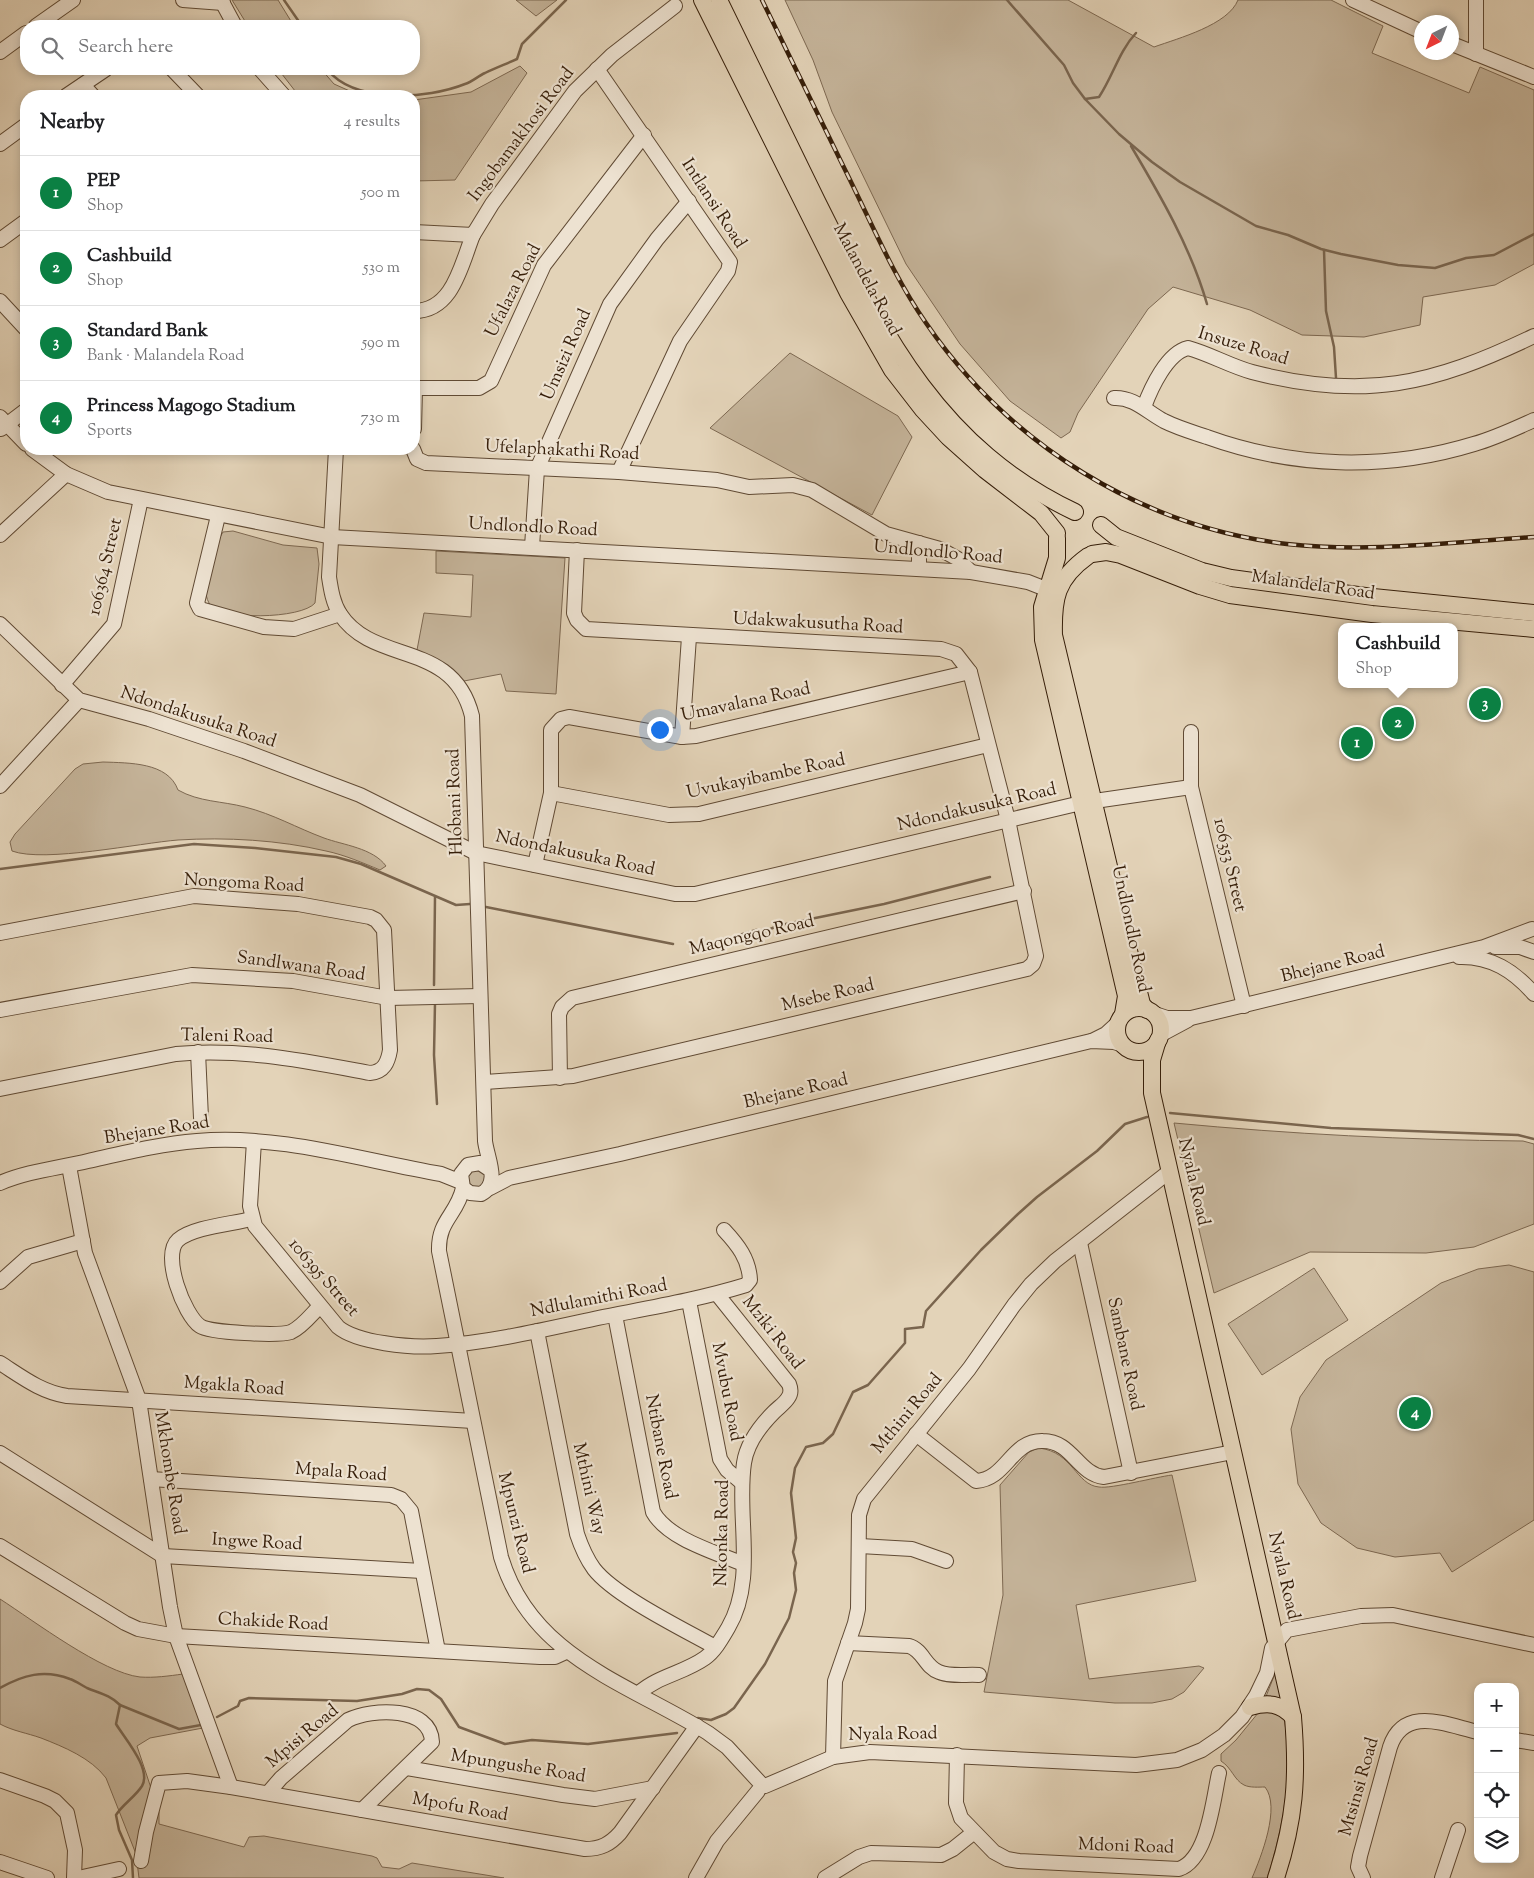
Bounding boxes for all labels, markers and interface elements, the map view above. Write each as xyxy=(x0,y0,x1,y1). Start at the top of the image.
north arrow xyxy=(1414,15,1459,60)
search box xyxy=(20,20,420,75)
icon: search xyxy=(38,34,66,62)
text: Search here xyxy=(78,34,173,61)
street label: Ingobamakhosi Road xyxy=(463,62,581,208)
text: Nearby xyxy=(40,108,105,138)
text: 4 results xyxy=(344,111,400,134)
street label: Intlansi Road xyxy=(674,154,752,254)
text: PEP xyxy=(87,168,120,195)
text: 1 xyxy=(53,182,59,205)
text: 500 m xyxy=(361,182,400,205)
text: Shop xyxy=(87,195,123,218)
street label: Malandela Road xyxy=(825,219,907,341)
street label: Ufalaza Road xyxy=(479,240,549,342)
text: Cashbuild xyxy=(87,243,172,270)
text: 2 xyxy=(52,257,60,280)
text: 530 m xyxy=(363,257,400,280)
text: Shop xyxy=(87,270,123,293)
street label: Umsizi Road xyxy=(535,305,599,405)
text: Standard Bank xyxy=(87,318,208,345)
street label: Insuze Road xyxy=(1194,321,1292,373)
text: 3 xyxy=(53,332,59,355)
text: 590 m xyxy=(362,332,400,355)
text: Bank · Malandela Road xyxy=(87,345,244,368)
text: Princess Magogo Stadium xyxy=(87,393,296,420)
text: 4 xyxy=(52,407,60,430)
text: 730 m xyxy=(361,407,400,430)
text: Sports xyxy=(87,420,132,443)
street label: Ufelaphakathi Road xyxy=(484,434,640,468)
street label: Undlondlo Road xyxy=(468,512,598,544)
street label: 106364 Street xyxy=(82,516,130,618)
street label: Undlondlo Road xyxy=(872,534,1004,572)
street label: Malandela Road xyxy=(1250,564,1376,608)
street label: Udakwakusutha Road xyxy=(732,607,904,641)
popup xyxy=(1338,623,1458,688)
text: Cashbuild xyxy=(1356,631,1440,658)
text: Shop xyxy=(1356,658,1392,681)
street label: Umavalana Road xyxy=(679,677,813,729)
street label: Ndondakusuka Road xyxy=(117,681,279,755)
pin: 3 xyxy=(1469,685,1501,723)
pin: 2 xyxy=(1382,704,1414,742)
your location xyxy=(647,717,673,743)
pin: 1 xyxy=(1341,724,1373,762)
street label: Uvukayibambe Road xyxy=(684,747,848,807)
street label: Hlobani Road xyxy=(441,748,471,856)
street label: Ndondakusuka Road xyxy=(895,777,1059,839)
street label: 106353 Street xyxy=(1206,816,1252,914)
street label: Ndondakusuka Road xyxy=(493,824,657,884)
street label: Undlondlo Road xyxy=(1104,863,1156,995)
street label: Nongoma Road xyxy=(183,868,305,900)
street label: Maqongqo Road xyxy=(687,909,817,963)
street label: Bhejane Road xyxy=(1278,940,1388,990)
street label: Sandlwana Road xyxy=(235,945,367,989)
street label: Msebe Road xyxy=(779,973,877,1019)
street label: Taleni Road xyxy=(180,1023,274,1051)
street label: Bhejane Road xyxy=(741,1067,851,1117)
street label: Bhejane Road xyxy=(102,1110,212,1152)
street label: Nyala Road xyxy=(1170,1136,1216,1228)
street label: 106395 Street xyxy=(281,1233,365,1323)
street label: Ndlulamithi Road xyxy=(528,1273,670,1325)
street label: Mziki Road xyxy=(735,1290,809,1376)
street label: Sambane Road xyxy=(1099,1295,1149,1413)
street label: Mvubu Road xyxy=(704,1340,748,1444)
street label: Mthini Road xyxy=(866,1368,950,1460)
street label: Mgakla Road xyxy=(183,1371,285,1403)
street label: Ntibane Road xyxy=(637,1392,683,1502)
pin: 4 xyxy=(1399,1394,1431,1432)
street label: Mkhombe Road xyxy=(146,1410,192,1536)
street label: Mthini Way xyxy=(565,1440,611,1538)
street label: Mpala Road xyxy=(294,1457,388,1489)
street label: Mpunzi Road xyxy=(490,1470,540,1576)
street label: Nkonka Road xyxy=(709,1479,737,1587)
street label: Ingwe Road xyxy=(211,1528,303,1558)
street label: Nyala Road xyxy=(1260,1530,1306,1622)
street label: Chakide Road xyxy=(217,1607,329,1639)
map controls xyxy=(1474,1683,1519,1863)
button: + xyxy=(1474,1683,1519,1728)
street label: Mpisi Road xyxy=(261,1699,345,1775)
street label: Nyala Road xyxy=(848,1721,938,1749)
button: − xyxy=(1474,1728,1519,1773)
street label: Mtsinsi Road xyxy=(1333,1734,1387,1840)
street label: Mpungushe Road xyxy=(449,1743,587,1791)
button: locate xyxy=(1474,1773,1519,1818)
street label: Mpofu Road xyxy=(410,1787,510,1829)
button: layers xyxy=(1474,1818,1519,1863)
street label: Mdoni Road xyxy=(1077,1832,1175,1862)

